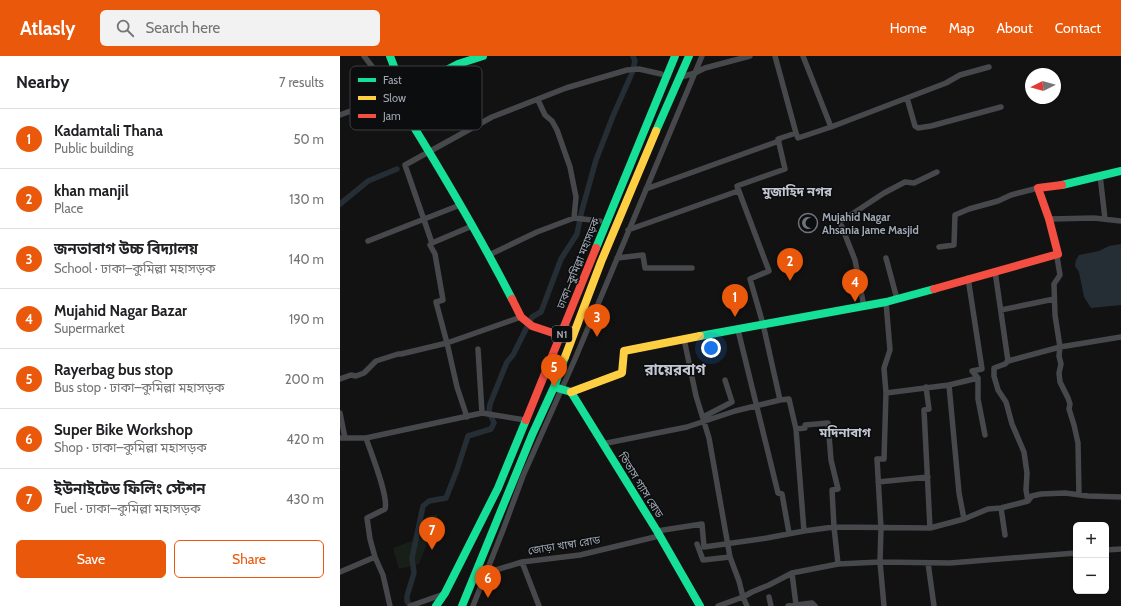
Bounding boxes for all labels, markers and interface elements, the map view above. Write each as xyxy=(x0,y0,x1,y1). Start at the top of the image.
search box xyxy=(100,10,380,46)
text: Atlasly xyxy=(20,17,76,40)
icon: search xyxy=(114,17,136,39)
text: Search here xyxy=(146,19,220,37)
text: Home xyxy=(890,19,927,37)
text: Map xyxy=(949,19,974,37)
text: About xyxy=(996,19,1033,37)
text: Contact xyxy=(1055,19,1101,37)
legend xyxy=(350,66,482,130)
north arrow xyxy=(1025,68,1061,104)
text: Nearby xyxy=(16,72,69,92)
text: Fast xyxy=(383,73,402,87)
text: 7 results xyxy=(279,74,324,90)
text: Slow xyxy=(383,91,406,105)
text: Jam xyxy=(382,109,401,123)
text: Kadamtali Thana xyxy=(54,122,163,140)
text: 1 xyxy=(27,131,31,147)
text: 50 m xyxy=(294,131,324,147)
text: Public building xyxy=(54,140,134,156)
text: khan manjil xyxy=(54,182,129,200)
district label: মুজাহিদ নগর xyxy=(761,183,832,200)
text: 2 xyxy=(26,191,32,207)
text: 130 m xyxy=(289,191,324,207)
text: Place xyxy=(54,200,83,216)
place label: Mujahid Nagar Ahsania Jame Masjid xyxy=(822,210,919,237)
mosque icon: Mujahid Nagar Ahsania Jame Masjid xyxy=(797,212,819,234)
street label: ঢাকা–কুমিল্লা মহাসড়ক xyxy=(553,215,603,312)
text: জনতাবাগ উচ্চ বিদ্যালয় xyxy=(54,240,198,258)
pin: 2 xyxy=(777,248,803,281)
text: 3 xyxy=(25,251,33,267)
text: 140 m xyxy=(289,251,324,267)
text: School · ঢাকা–কুমিল্লা মহাসড়ক xyxy=(54,260,216,276)
pin: 4 xyxy=(842,269,868,302)
pin: 1 xyxy=(722,284,748,317)
text: Mujahid Nagar Bazar xyxy=(54,302,187,320)
pin: 3 xyxy=(584,304,610,337)
text: 4 xyxy=(25,311,33,327)
text: 190 m xyxy=(289,311,324,327)
text: Supermarket xyxy=(54,320,125,336)
road number: N1 xyxy=(552,326,572,342)
your location xyxy=(701,338,721,358)
pin: 5 xyxy=(541,354,567,387)
text: Rayerbag bus stop xyxy=(54,361,173,379)
district label: রায়েরবাগ xyxy=(643,361,706,379)
text: 5 xyxy=(26,371,32,387)
text: 200 m xyxy=(285,371,324,387)
text: Bus stop · ঢাকা–কুমিল্লা মহাসড়ক xyxy=(54,379,225,395)
text: Super Bike Workshop xyxy=(54,421,193,439)
district label: মদিনাবাগ xyxy=(818,424,872,440)
text: 6 xyxy=(25,431,33,447)
text: 420 m xyxy=(286,431,324,447)
text: Shop · ঢাকা–কুমিল্লা মহাসড়ক xyxy=(54,439,207,455)
street label: তিতাস গ্যাস রোড xyxy=(615,449,667,520)
text: ইউনাইটেড ফিলিং স্টেশন xyxy=(54,480,206,498)
text: 7 xyxy=(26,491,32,507)
text: 430 m xyxy=(286,491,324,507)
text: Fuel · ঢাকা–কুমিল্লা মহাসড়ক xyxy=(54,500,201,516)
pin: 7 xyxy=(419,517,445,550)
map controls xyxy=(1073,522,1109,594)
button: + xyxy=(1073,522,1109,558)
street label: জোড়া খাম্বা রোড xyxy=(527,532,601,558)
button: Save xyxy=(16,540,166,578)
button: Share xyxy=(174,540,324,578)
button: − xyxy=(1073,558,1109,594)
pin: 6 xyxy=(475,565,501,598)

